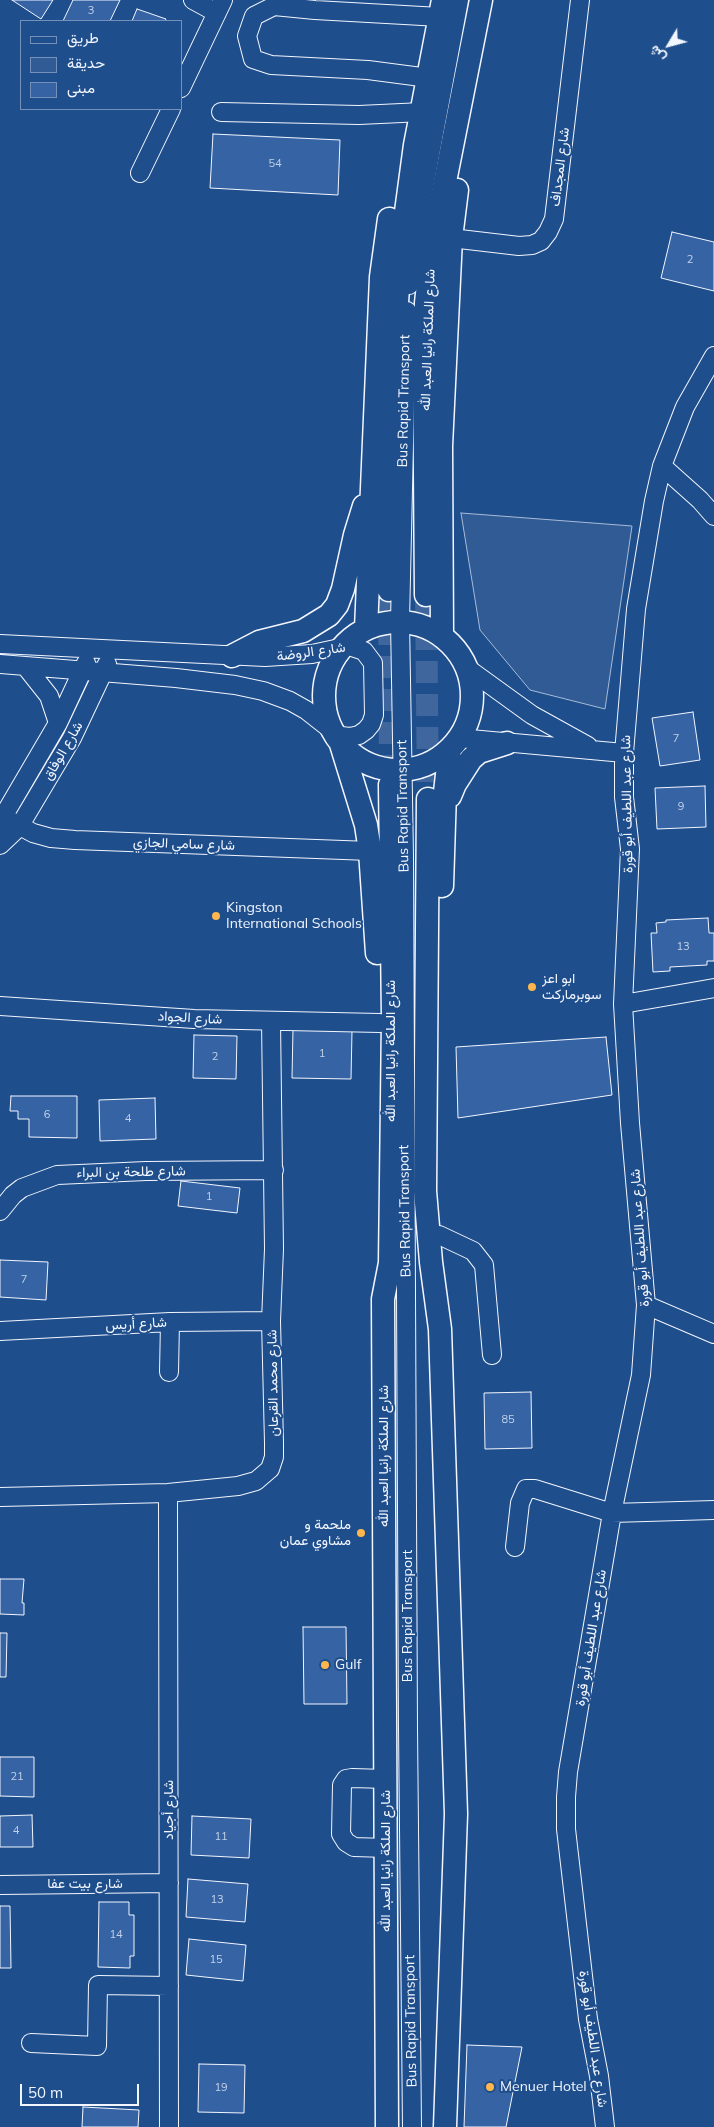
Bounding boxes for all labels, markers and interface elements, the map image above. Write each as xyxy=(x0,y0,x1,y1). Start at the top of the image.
house number: 3 xyxy=(88,4,94,18)
legend xyxy=(20,20,182,110)
north arrow xyxy=(644,20,694,70)
text: طريق xyxy=(67,28,99,47)
text: ش xyxy=(645,42,669,66)
text: حديقة xyxy=(67,53,105,72)
text: مبنى xyxy=(67,78,95,97)
street label: شارع المجداف xyxy=(547,127,573,207)
house number: 54 xyxy=(268,157,282,171)
house number: 2 xyxy=(687,253,693,267)
street label: شارع الملكة رانيا العبد الله xyxy=(417,269,439,411)
street label: Bus Rapid Transport xyxy=(394,334,414,468)
street label: شارع الروضة xyxy=(275,639,347,665)
street label: شارع الوفاق xyxy=(39,719,87,783)
house number: 7 xyxy=(673,732,679,746)
street label: شارع عبد اللطيف أبو قورة xyxy=(617,735,637,873)
street label: Bus Rapid Transport xyxy=(393,739,413,873)
house number: 9 xyxy=(678,800,684,814)
street label: شارع سامي الجازي xyxy=(133,834,235,854)
place label: Kingston International Schools xyxy=(226,900,362,932)
marker: Kingston International Schools xyxy=(210,910,222,922)
house number: 13 xyxy=(676,940,690,954)
place label: ابو اعز سوبرماركت xyxy=(542,971,602,1004)
street label: شارع الملكة رانيا العبد الله xyxy=(383,980,399,1122)
marker: ابو اعز سوبرماركت xyxy=(526,981,538,993)
street label: شارع الجواد xyxy=(157,1008,223,1028)
house number: 1 xyxy=(319,1047,325,1061)
house number: 2 xyxy=(212,1050,218,1064)
house number: 6 xyxy=(44,1108,50,1122)
house number: 4 xyxy=(125,1112,131,1126)
street label: Bus Rapid Transport xyxy=(395,1144,415,1278)
street label: شارع طلحة بن البراء xyxy=(76,1163,186,1181)
street label: شارع عبد اللطيف أبو قورة xyxy=(627,1169,653,1307)
house number: 1 xyxy=(206,1190,212,1204)
house number: 7 xyxy=(21,1273,27,1287)
street label: شارع أريس xyxy=(105,1314,167,1334)
street label: شارع محمد القرعان xyxy=(264,1329,282,1437)
street label: شارع الملكة رانيا العبد الله xyxy=(376,1385,392,1527)
house number: 85 xyxy=(501,1413,515,1427)
place label: ملحمة و مشاوي عمان xyxy=(280,1517,351,1550)
marker: ملحمة و مشاوي عمان xyxy=(355,1527,367,1539)
street label: Bus Rapid Transport xyxy=(400,1550,416,1682)
street label: شارع عبد اللطيف أبو قورة xyxy=(572,1568,610,1708)
place label: Gulf xyxy=(335,1657,361,1673)
marker: Gulf xyxy=(319,1659,331,1671)
house number: 21 xyxy=(10,1770,24,1784)
street label: شارع أجياد xyxy=(161,1780,177,1840)
street label: شارع الملكة رانيا العبد الله xyxy=(378,1790,394,1932)
house number: 4 xyxy=(13,1824,19,1838)
house number: 11 xyxy=(214,1830,228,1844)
street label: شارع بيت عفا xyxy=(47,1876,123,1892)
house number: 13 xyxy=(210,1893,224,1907)
house number: 14 xyxy=(109,1928,123,1942)
house number: 15 xyxy=(209,1953,223,1967)
street label: Bus Rapid Transport xyxy=(401,1954,421,2088)
street label: شارع عبد اللطيف أبو قورة xyxy=(575,1969,611,2109)
scale bar xyxy=(22,2074,141,2106)
place label: Menuer Hotel xyxy=(500,2079,587,2095)
house number: 19 xyxy=(214,2081,228,2095)
marker: Menuer Hotel xyxy=(484,2081,496,2093)
text: 50 m xyxy=(28,2083,63,2102)

